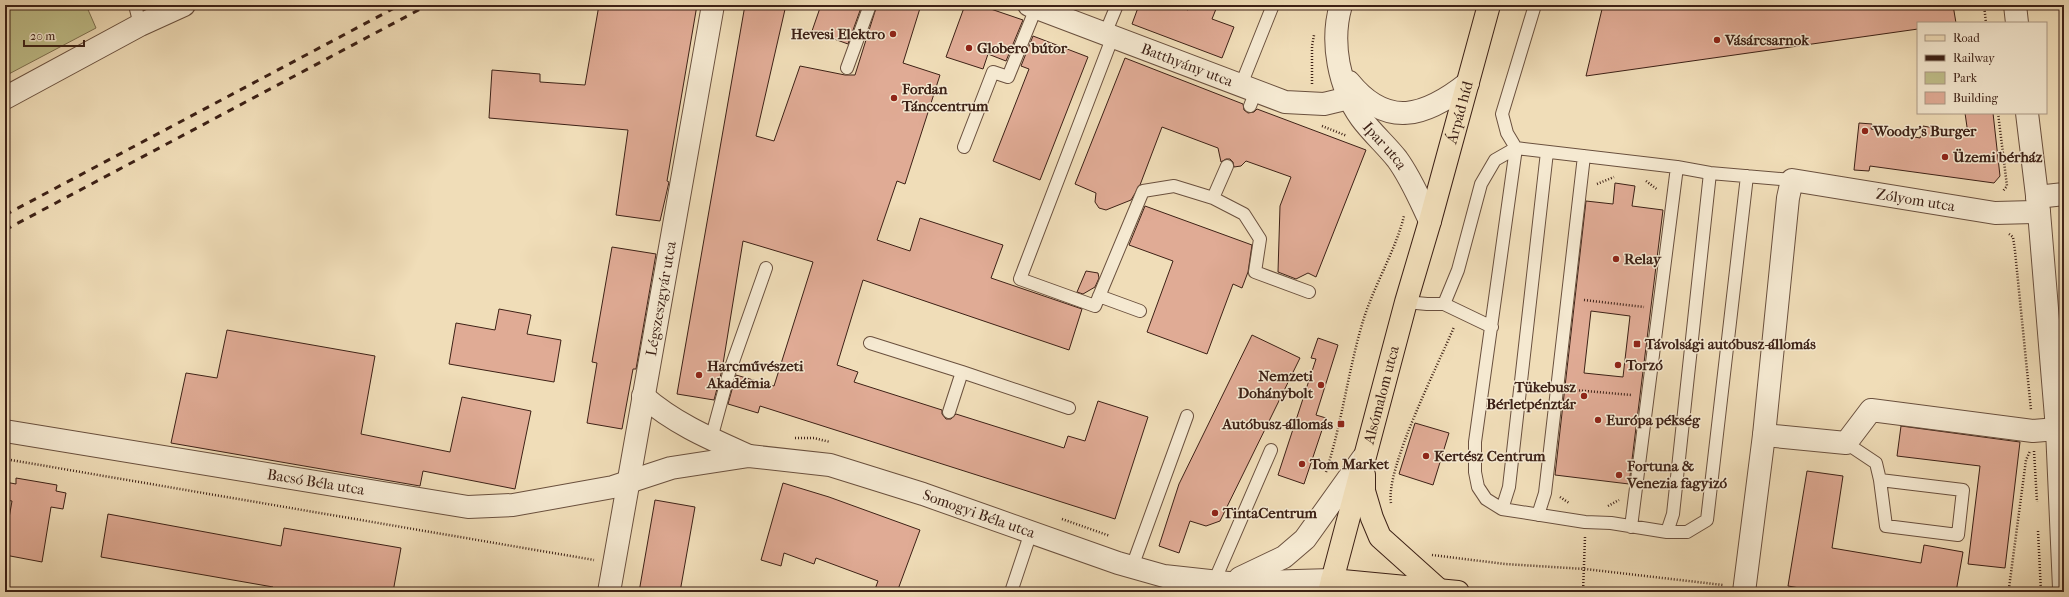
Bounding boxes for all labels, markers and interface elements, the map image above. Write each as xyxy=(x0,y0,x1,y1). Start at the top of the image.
scale bar xyxy=(24,22,84,48)
legend xyxy=(1917,22,2047,114)
place label: Hevesi Elektro xyxy=(791,25,885,43)
text: 20 m xyxy=(30,29,55,43)
marker: Hevesi Elektro xyxy=(888,29,898,39)
place label: Vásárcsarnok xyxy=(1724,31,1810,49)
text: Road xyxy=(1953,31,1980,45)
marker: Vásárcsarnok xyxy=(1712,35,1722,45)
place label: Globero bútor xyxy=(977,39,1068,57)
street label: Batthyány utca xyxy=(1139,39,1237,91)
marker: Globero bútor xyxy=(964,43,974,53)
text: Railway xyxy=(1953,51,1995,65)
text: Park xyxy=(1953,71,1978,85)
street label: Árpád híd xyxy=(1442,78,1477,147)
place label: Fordan Tánccentrum xyxy=(901,80,989,115)
text: Building xyxy=(1953,91,1998,105)
marker: Fordan Tánccentrum xyxy=(889,93,899,103)
street label: Ipar utca xyxy=(1359,118,1411,174)
place label: Woody's Burger xyxy=(1872,122,1977,140)
marker: Woody's Burger xyxy=(1860,126,1870,136)
place label: Üzemi bérház xyxy=(1952,148,2043,166)
marker: Üzemi bérház xyxy=(1940,152,1950,162)
street label: Zólyom utca xyxy=(1875,185,1957,216)
street label: Légszeszgyár utca xyxy=(642,239,680,357)
place label: Relay xyxy=(1624,250,1662,268)
marker: Relay xyxy=(1611,254,1621,264)
place label: Távolsági autóbusz-állomás xyxy=(1644,335,1816,353)
marker: Távolsági autóbusz-állomás xyxy=(1632,339,1642,349)
street label: Alsómalom utca xyxy=(1359,343,1403,447)
place label: Torzó xyxy=(1625,356,1663,374)
place label: Harcművészeti Akadémia xyxy=(706,357,804,392)
marker: Torzó xyxy=(1613,360,1623,370)
place label: Nemzeti Dohánybolt xyxy=(1238,367,1314,402)
marker: Harcművészeti Akadémia xyxy=(694,370,704,380)
place label: Tükebusz Bérletpénztár xyxy=(1486,378,1577,413)
marker: Nemzeti Dohánybolt xyxy=(1316,380,1326,390)
marker: Tükebusz Bérletpénztár xyxy=(1579,391,1589,401)
place label: Európa pékség xyxy=(1606,411,1701,429)
place label: Autóbusz-állomás xyxy=(1221,415,1333,433)
marker: Európa pékség xyxy=(1593,415,1603,425)
marker: Autóbusz-állomás xyxy=(1336,419,1346,429)
place label: Kertész Centrum xyxy=(1434,447,1546,465)
marker: Kertész Centrum xyxy=(1421,451,1431,461)
place label: Tom Market xyxy=(1309,455,1390,473)
place label: Fortuna & Venezia fagyizó xyxy=(1626,457,1728,492)
marker: Tom Market xyxy=(1297,459,1307,469)
street label: Bacsó Béla utca xyxy=(266,465,367,499)
marker: Fortuna & Venezia fagyizó xyxy=(1614,470,1624,480)
street label: Somogyi Béla utca xyxy=(920,486,1038,542)
place label: TintaCentrum xyxy=(1222,504,1318,522)
marker: TintaCentrum xyxy=(1210,508,1220,518)

